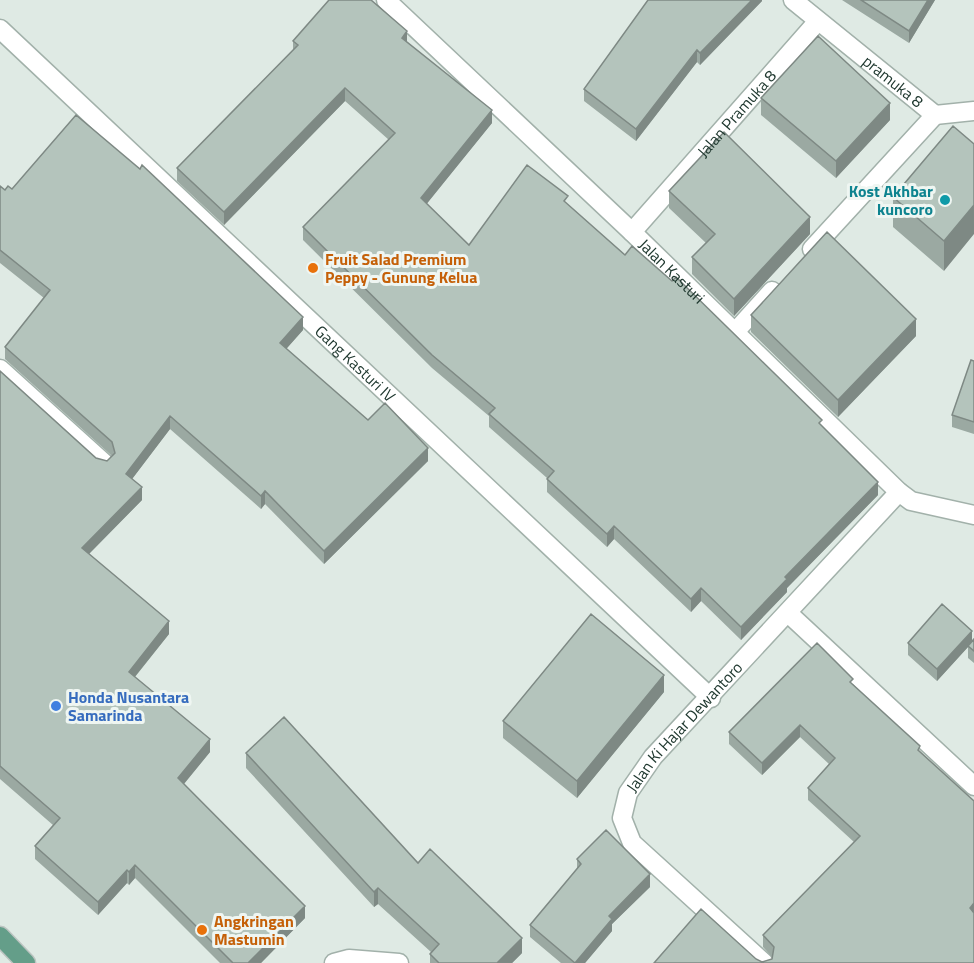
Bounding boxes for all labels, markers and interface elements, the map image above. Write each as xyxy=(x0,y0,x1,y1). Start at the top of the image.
street label: pramuka 8 xyxy=(858,49,929,113)
street label: Jalan Pramuka 8 xyxy=(691,64,782,163)
place label: Kost Akhbar kuncoro xyxy=(849,179,933,221)
marker: Kost Akhbar kuncoro xyxy=(938,193,952,207)
street label: Jalan Kasturi xyxy=(633,233,711,309)
place label: Fruit Salad Premium Peppy - Gunung Kelua xyxy=(325,247,477,289)
marker: Fruit Salad Premium Peppy - Gunung Kelua xyxy=(306,261,320,275)
street label: Gang Kasturi IV xyxy=(310,319,401,407)
street label: Jalan Ki Hajar Dewantoro xyxy=(620,656,748,797)
place label: Honda Nusantara Samarinda xyxy=(68,685,189,727)
marker: Honda Nusantara Samarinda xyxy=(49,699,63,713)
place label: Angkringan Mastumin xyxy=(214,909,294,951)
marker: Angkringan Mastumin xyxy=(195,923,209,937)

